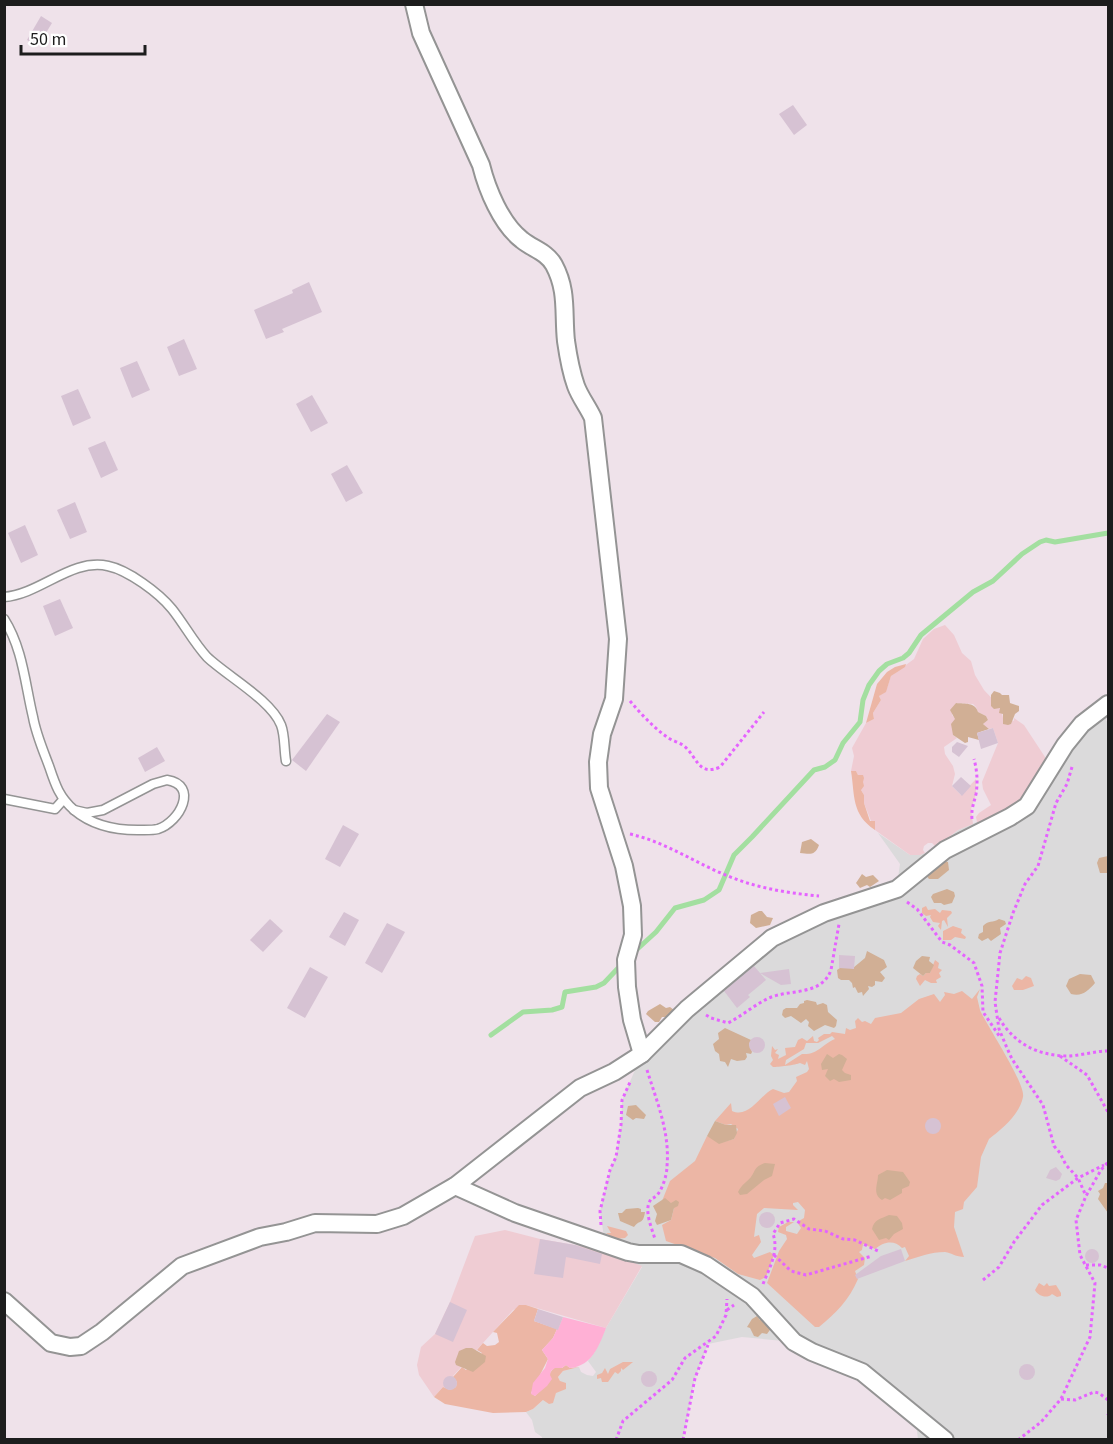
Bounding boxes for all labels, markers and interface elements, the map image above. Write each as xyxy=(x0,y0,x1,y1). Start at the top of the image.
scale bar xyxy=(21,18,146,56)
text: 50 m xyxy=(30,27,66,52)

